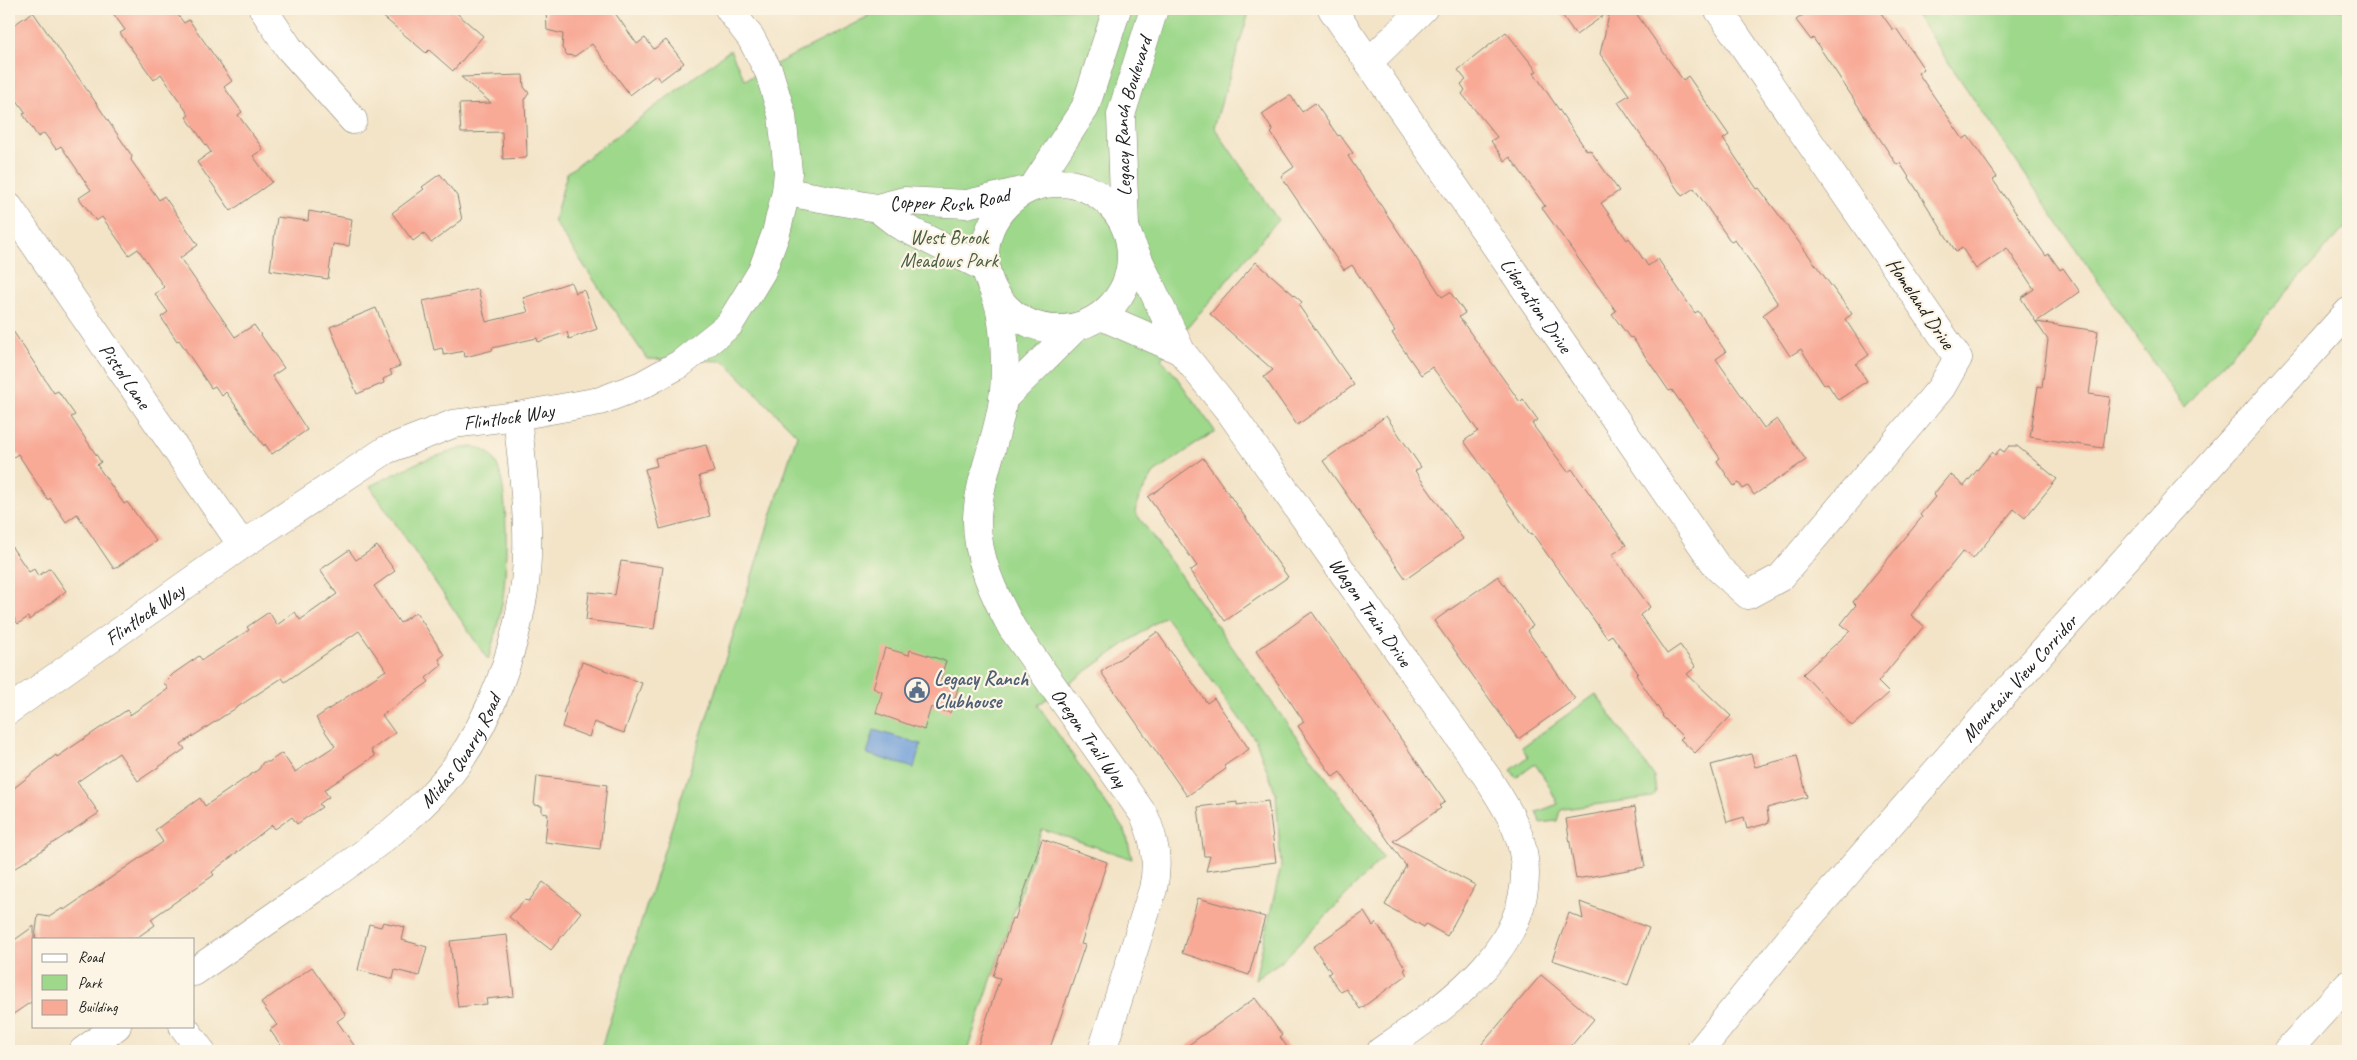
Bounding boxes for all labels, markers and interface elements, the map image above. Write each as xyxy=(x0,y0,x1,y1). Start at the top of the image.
street label: Legacy Ranch Boulevard xyxy=(1109,31,1158,197)
street label: Copper Rush Road xyxy=(886,181,1015,217)
park label: West Brook Meadows Park xyxy=(900,225,999,273)
street label: Liberation Drive xyxy=(1495,253,1579,359)
street label: Homeland Drive xyxy=(1881,253,1961,355)
street label: Pistol Lane xyxy=(94,338,157,415)
street label: Flintlock Way xyxy=(462,397,558,436)
street label: Wagon Train Drive xyxy=(1323,553,1418,673)
street label: Flintlock Way xyxy=(100,577,191,651)
street label: Mountain View Corridor xyxy=(1956,608,2084,747)
place label: Legacy Ranch Clubhouse xyxy=(934,666,1029,714)
public building icon: Legacy Ranch Clubhouse xyxy=(904,677,930,703)
street label: Oregon Trail Way xyxy=(1045,683,1134,794)
street label: Midas Quarry Road xyxy=(414,687,508,813)
legend xyxy=(32,938,195,1028)
text: Road xyxy=(78,948,105,967)
text: Park xyxy=(78,974,103,993)
text: Building xyxy=(78,998,118,1017)

